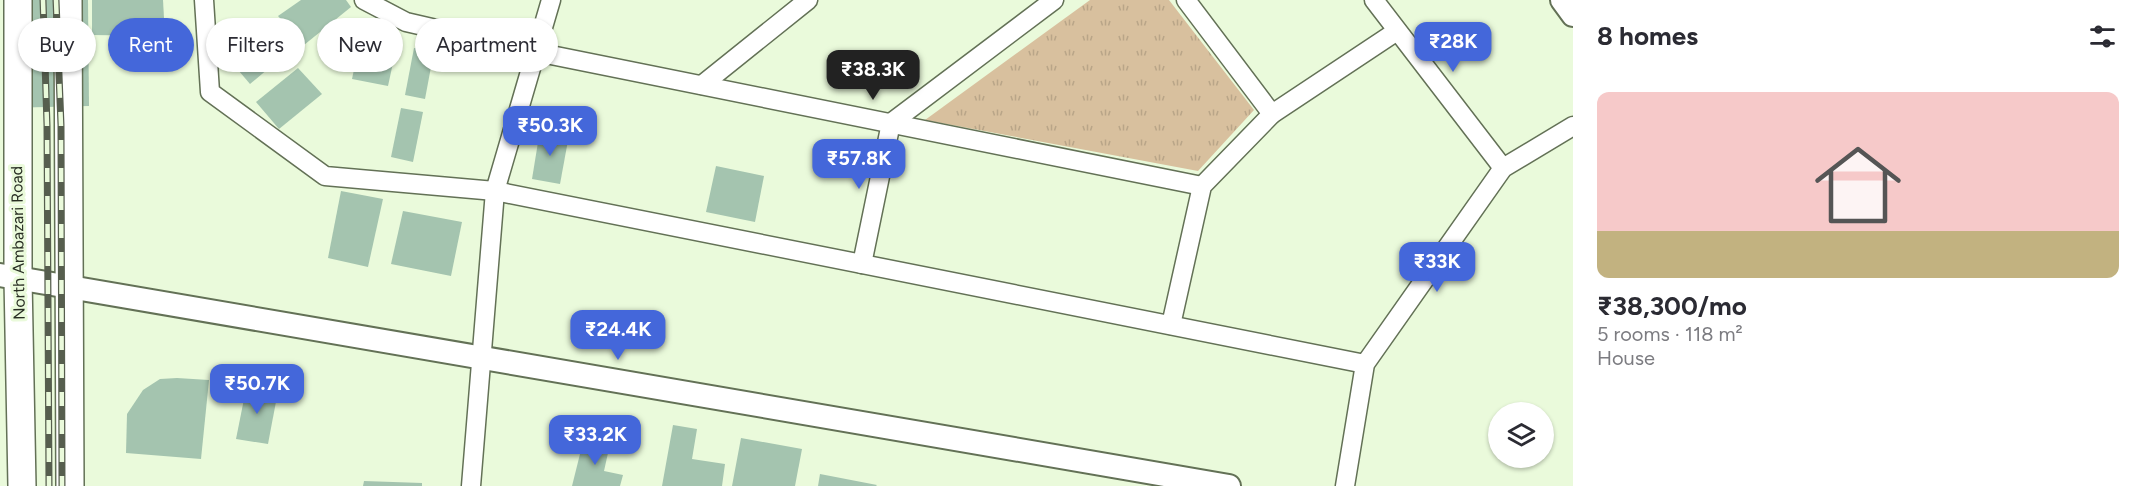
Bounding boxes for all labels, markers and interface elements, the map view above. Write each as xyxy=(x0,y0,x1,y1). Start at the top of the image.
chip: Buy xyxy=(18,18,96,72)
chip: Rent xyxy=(108,18,194,72)
chip: Filters xyxy=(206,18,305,72)
chip: New xyxy=(317,18,403,72)
chip: Apartment xyxy=(415,18,558,72)
text: 8 homes xyxy=(1597,20,1698,52)
icon: filters xyxy=(2086,20,2119,53)
pin: ₹28K xyxy=(1417,22,1489,73)
text: ₹28K xyxy=(1428,29,1478,53)
pin: ₹38.3K xyxy=(824,50,922,101)
text: ₹38.3K xyxy=(841,57,905,81)
pin: ₹50.3K xyxy=(501,106,599,157)
text: ₹50.3K xyxy=(517,113,583,137)
icon: home xyxy=(1804,131,1912,239)
pin: ₹57.8K xyxy=(810,139,908,190)
text: ₹57.8K xyxy=(826,146,892,170)
street label: North Ambazari Road xyxy=(7,166,29,320)
pin: ₹33K xyxy=(1401,242,1473,293)
text: ₹33K xyxy=(1413,249,1461,273)
text: ₹38,300/mo xyxy=(1597,290,1747,322)
pin: ₹24.4K xyxy=(569,310,667,361)
text: ₹24.4K xyxy=(584,317,652,341)
text: 5 rooms · 118 m² xyxy=(1597,322,1743,346)
text: House xyxy=(1597,346,1655,370)
pin: ₹50.7K xyxy=(208,364,306,415)
text: ₹50.7K xyxy=(224,371,290,395)
map controls xyxy=(1488,402,1554,468)
button: layers xyxy=(1488,402,1554,468)
pin: ₹33.2K xyxy=(546,415,644,466)
text: ₹33.2K xyxy=(563,422,627,446)

